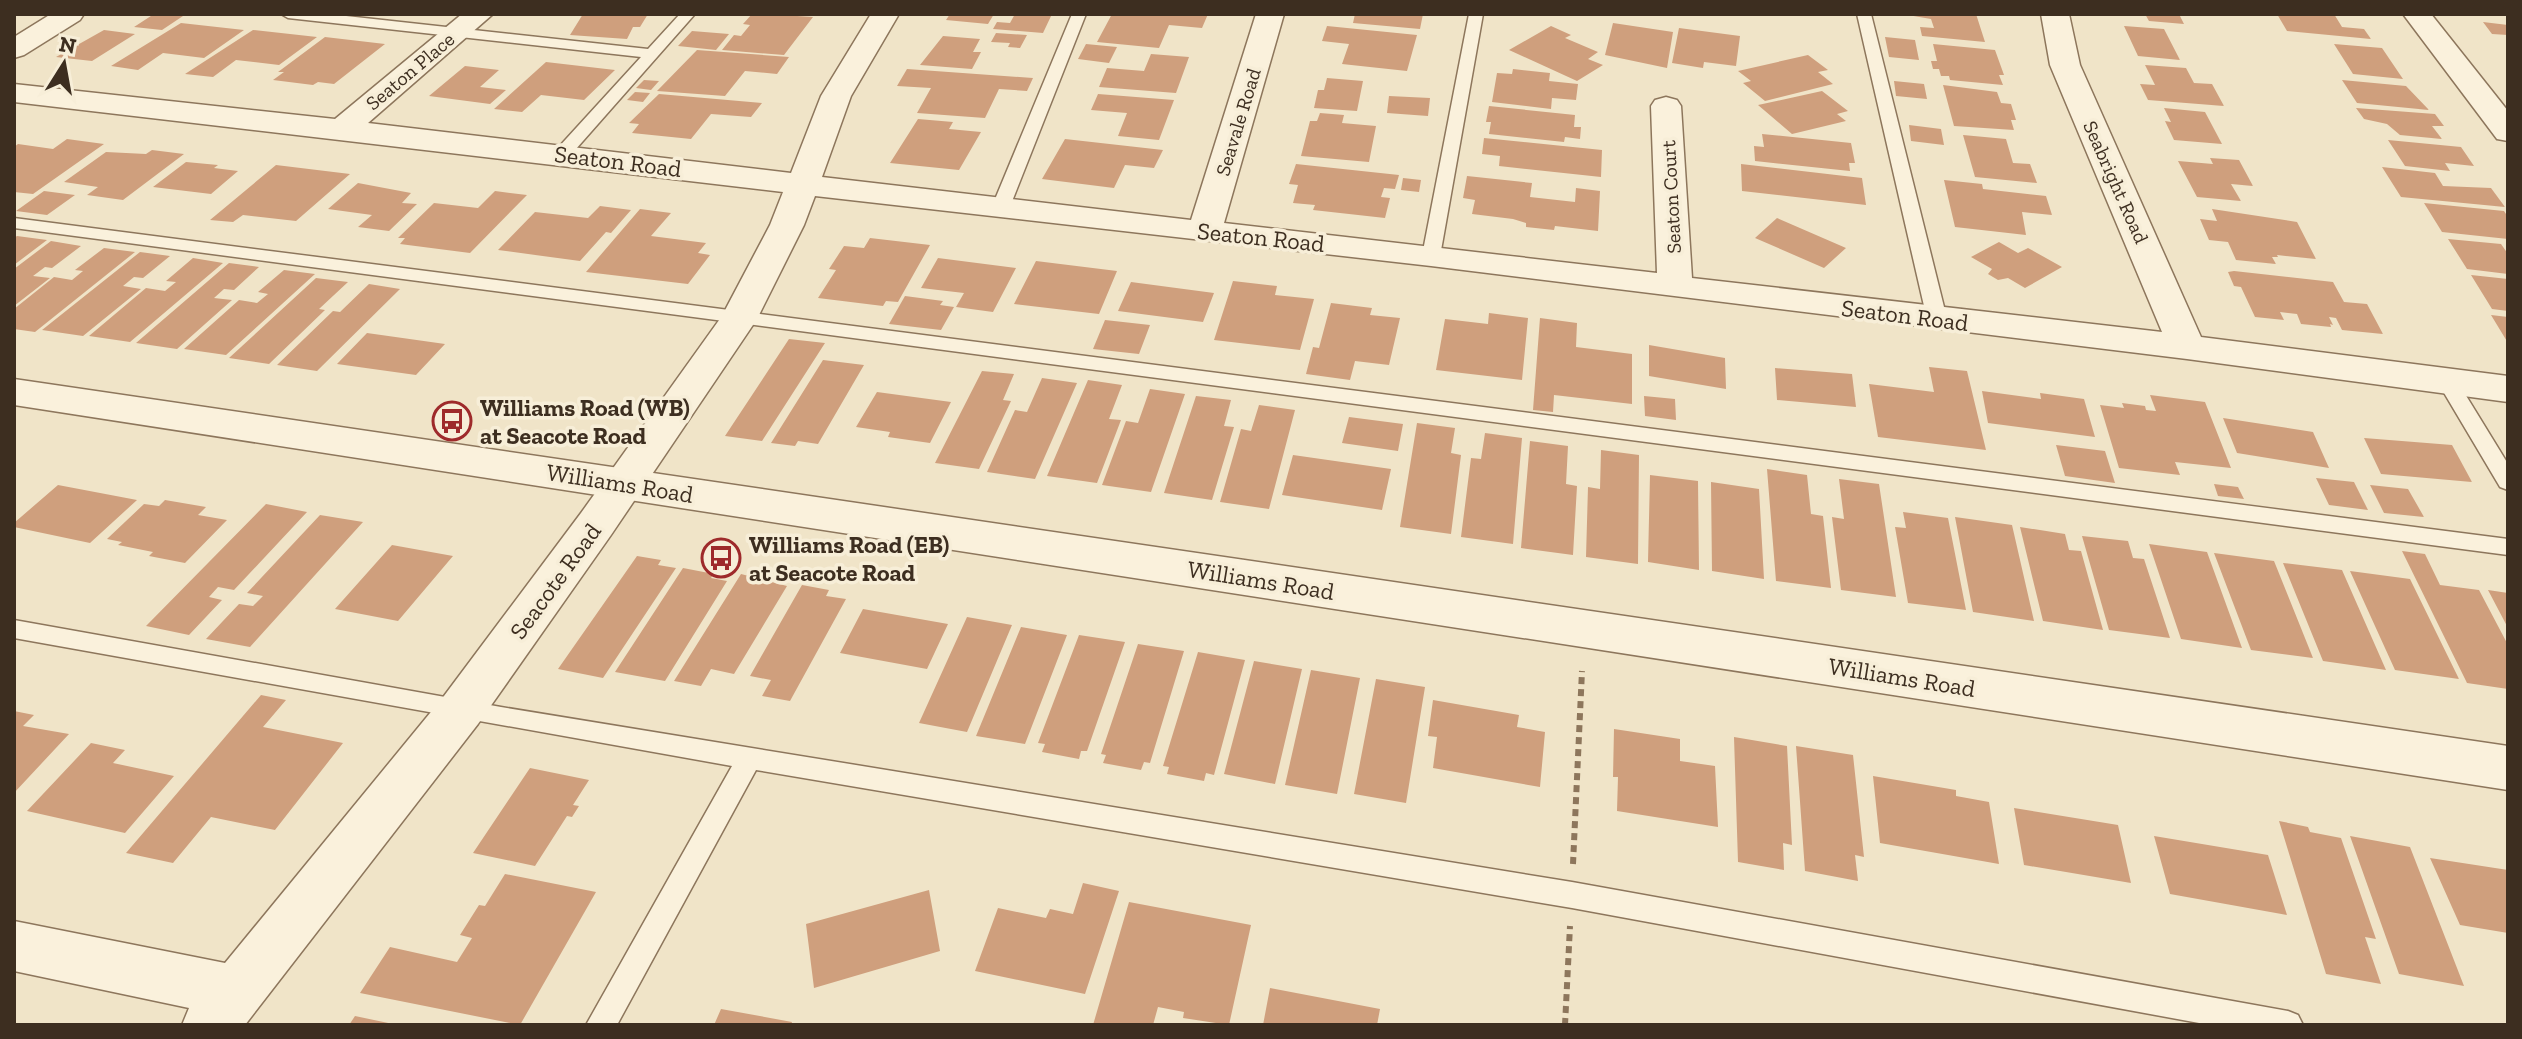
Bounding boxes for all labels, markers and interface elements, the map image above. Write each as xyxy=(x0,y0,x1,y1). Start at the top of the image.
north arrow xyxy=(24,24,104,104)
street label: Seaton Place xyxy=(361,27,459,115)
text: N xyxy=(57,30,79,60)
street label: Seavale Road xyxy=(1210,65,1266,179)
street label: Seabright Road xyxy=(2078,117,2154,247)
street label: Seaton Road xyxy=(553,139,683,183)
street label: Seaton Court xyxy=(1656,139,1686,254)
street label: Seaton Road xyxy=(1196,216,1326,258)
street label: Seaton Road xyxy=(1840,293,1970,337)
place label: Williams Road (WB) at Seacote Road xyxy=(480,393,690,450)
bus stop icon: Williams Road (WB) at Seacote Road xyxy=(431,400,473,442)
street label: Williams Road xyxy=(545,457,695,509)
street label: Seacote Road xyxy=(503,517,607,645)
place label: Williams Road (EB) at Seacote Road xyxy=(749,530,949,587)
bus stop icon: Williams Road (EB) at Seacote Road xyxy=(700,537,742,579)
street label: Williams Road xyxy=(1186,554,1336,606)
street label: Williams Road xyxy=(1827,651,1977,703)

